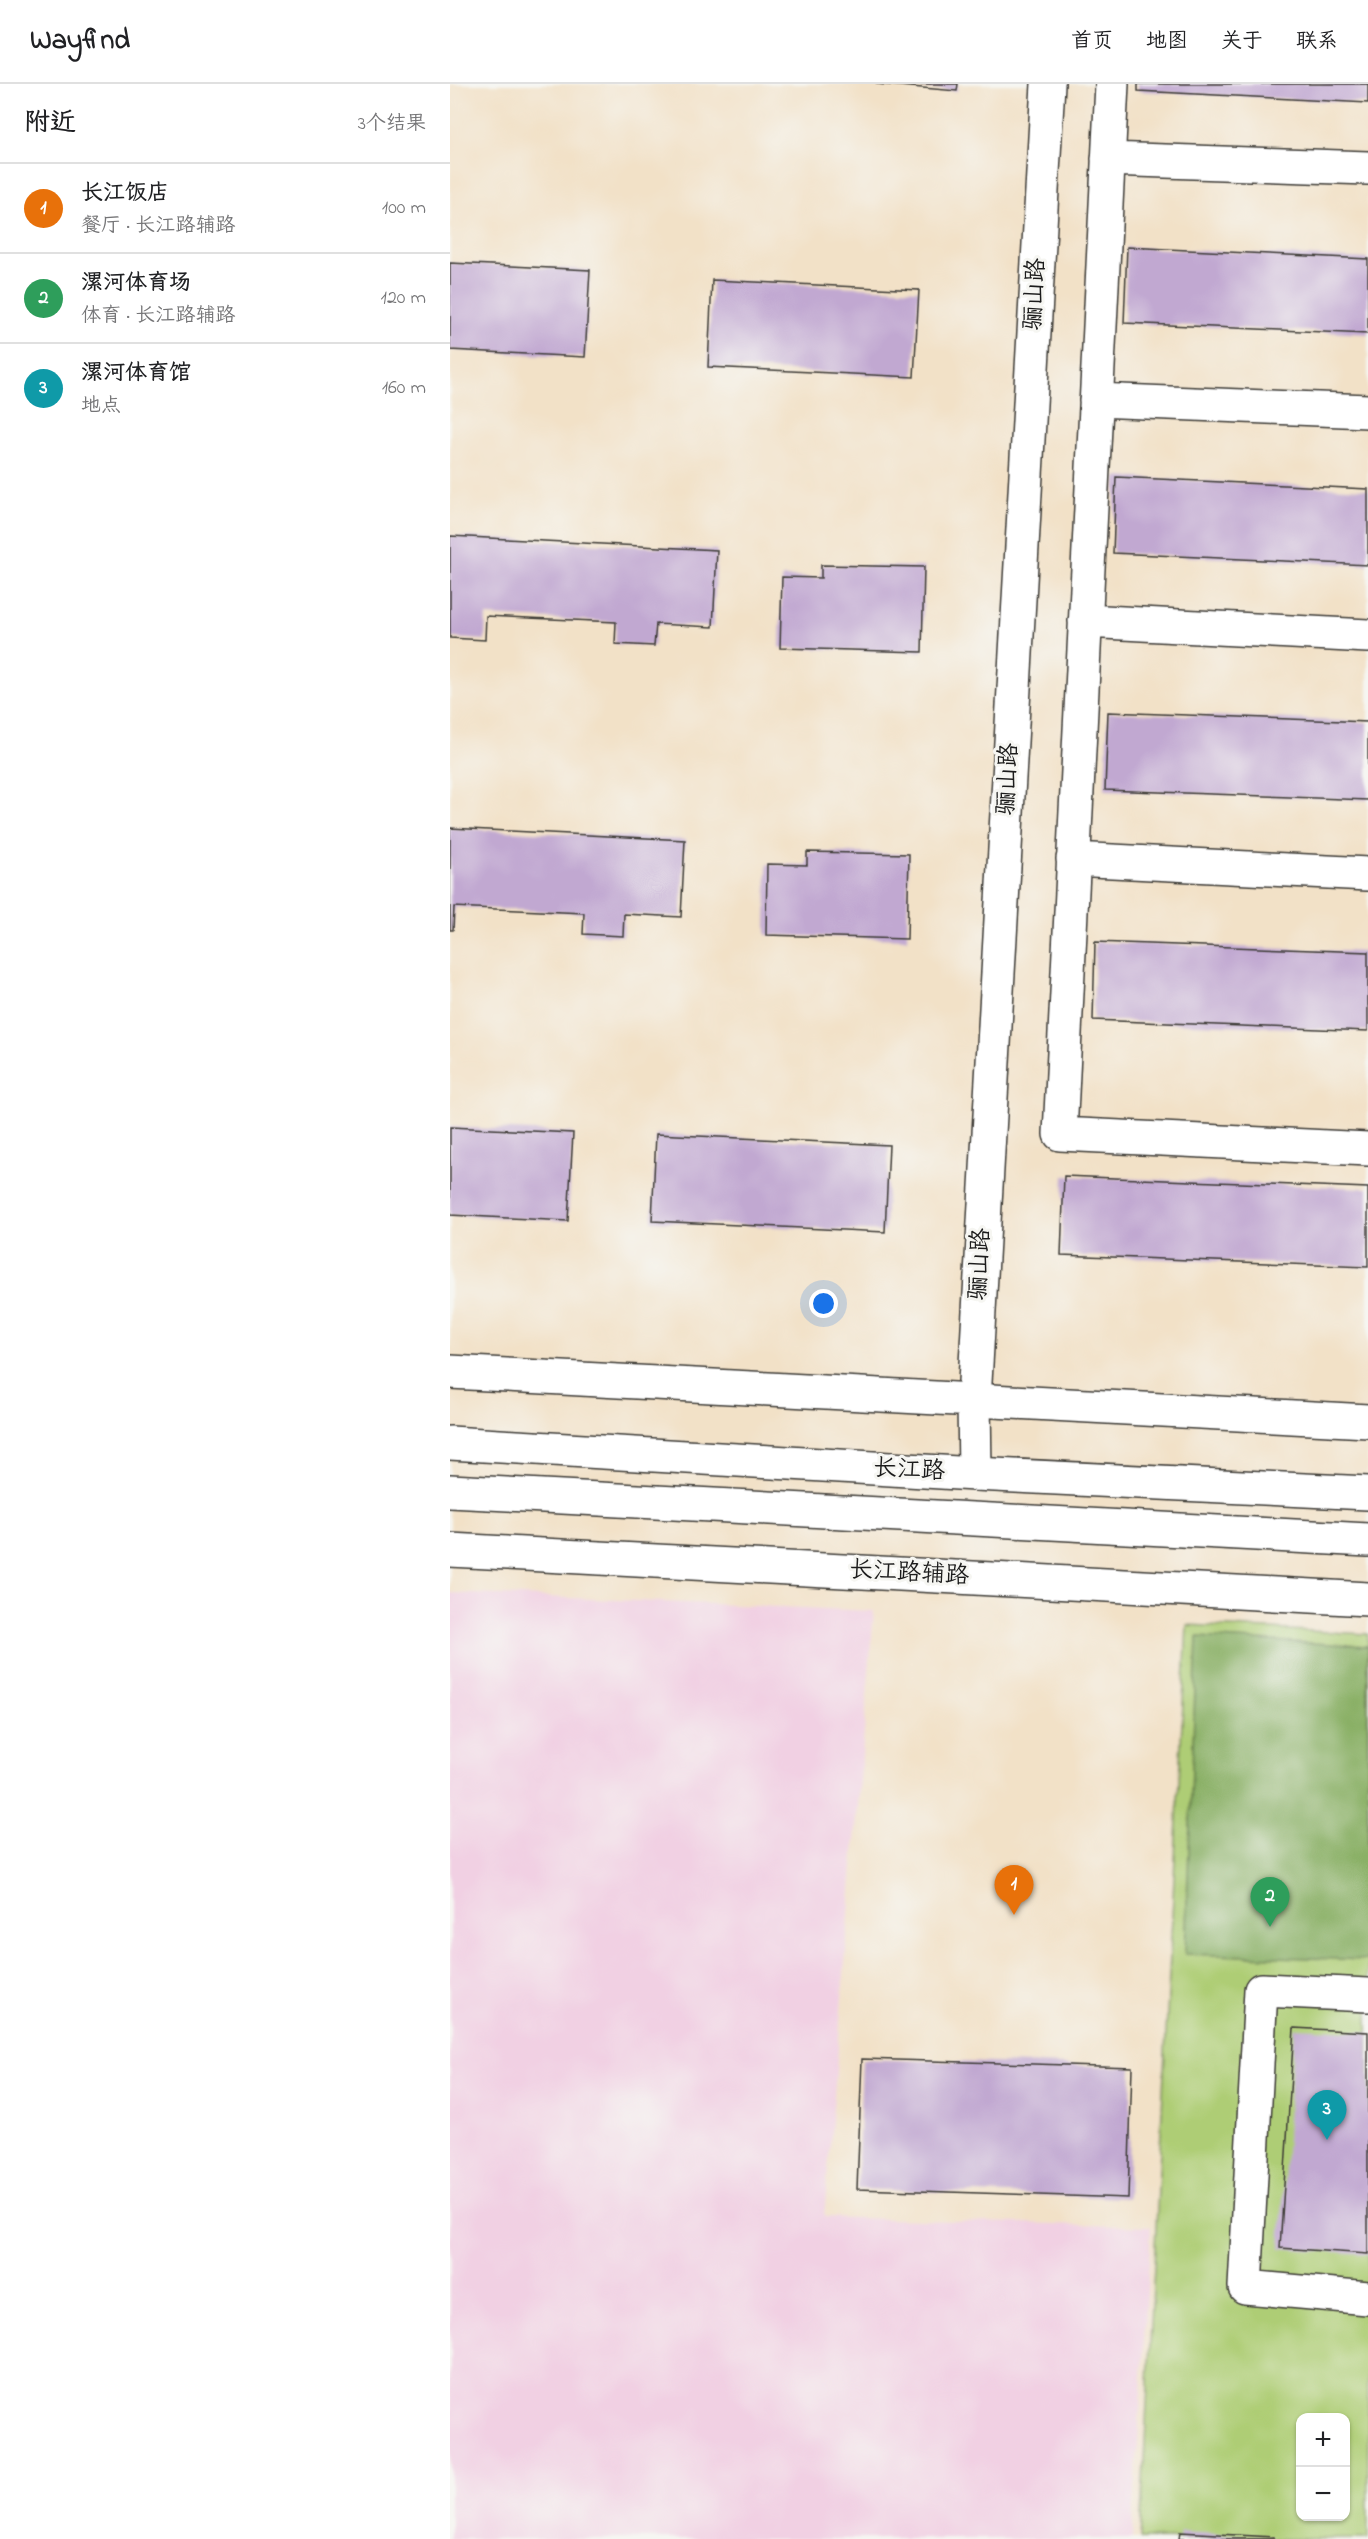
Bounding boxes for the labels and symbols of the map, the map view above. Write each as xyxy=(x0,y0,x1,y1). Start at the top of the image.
street label: 骊山路 xyxy=(1017,257,1055,331)
street label: 骊山路 xyxy=(990,742,1028,816)
street label: 骊山路 xyxy=(962,1227,1000,1301)
your location xyxy=(809,1289,838,1318)
street label: 长江路 xyxy=(872,1452,946,1490)
street label: 长江路辅路 xyxy=(848,1553,970,1595)
pin: 1 xyxy=(994,1866,1034,1915)
pin: 2 xyxy=(1250,1878,1290,1927)
pin: 3 xyxy=(1308,2090,1346,2140)

